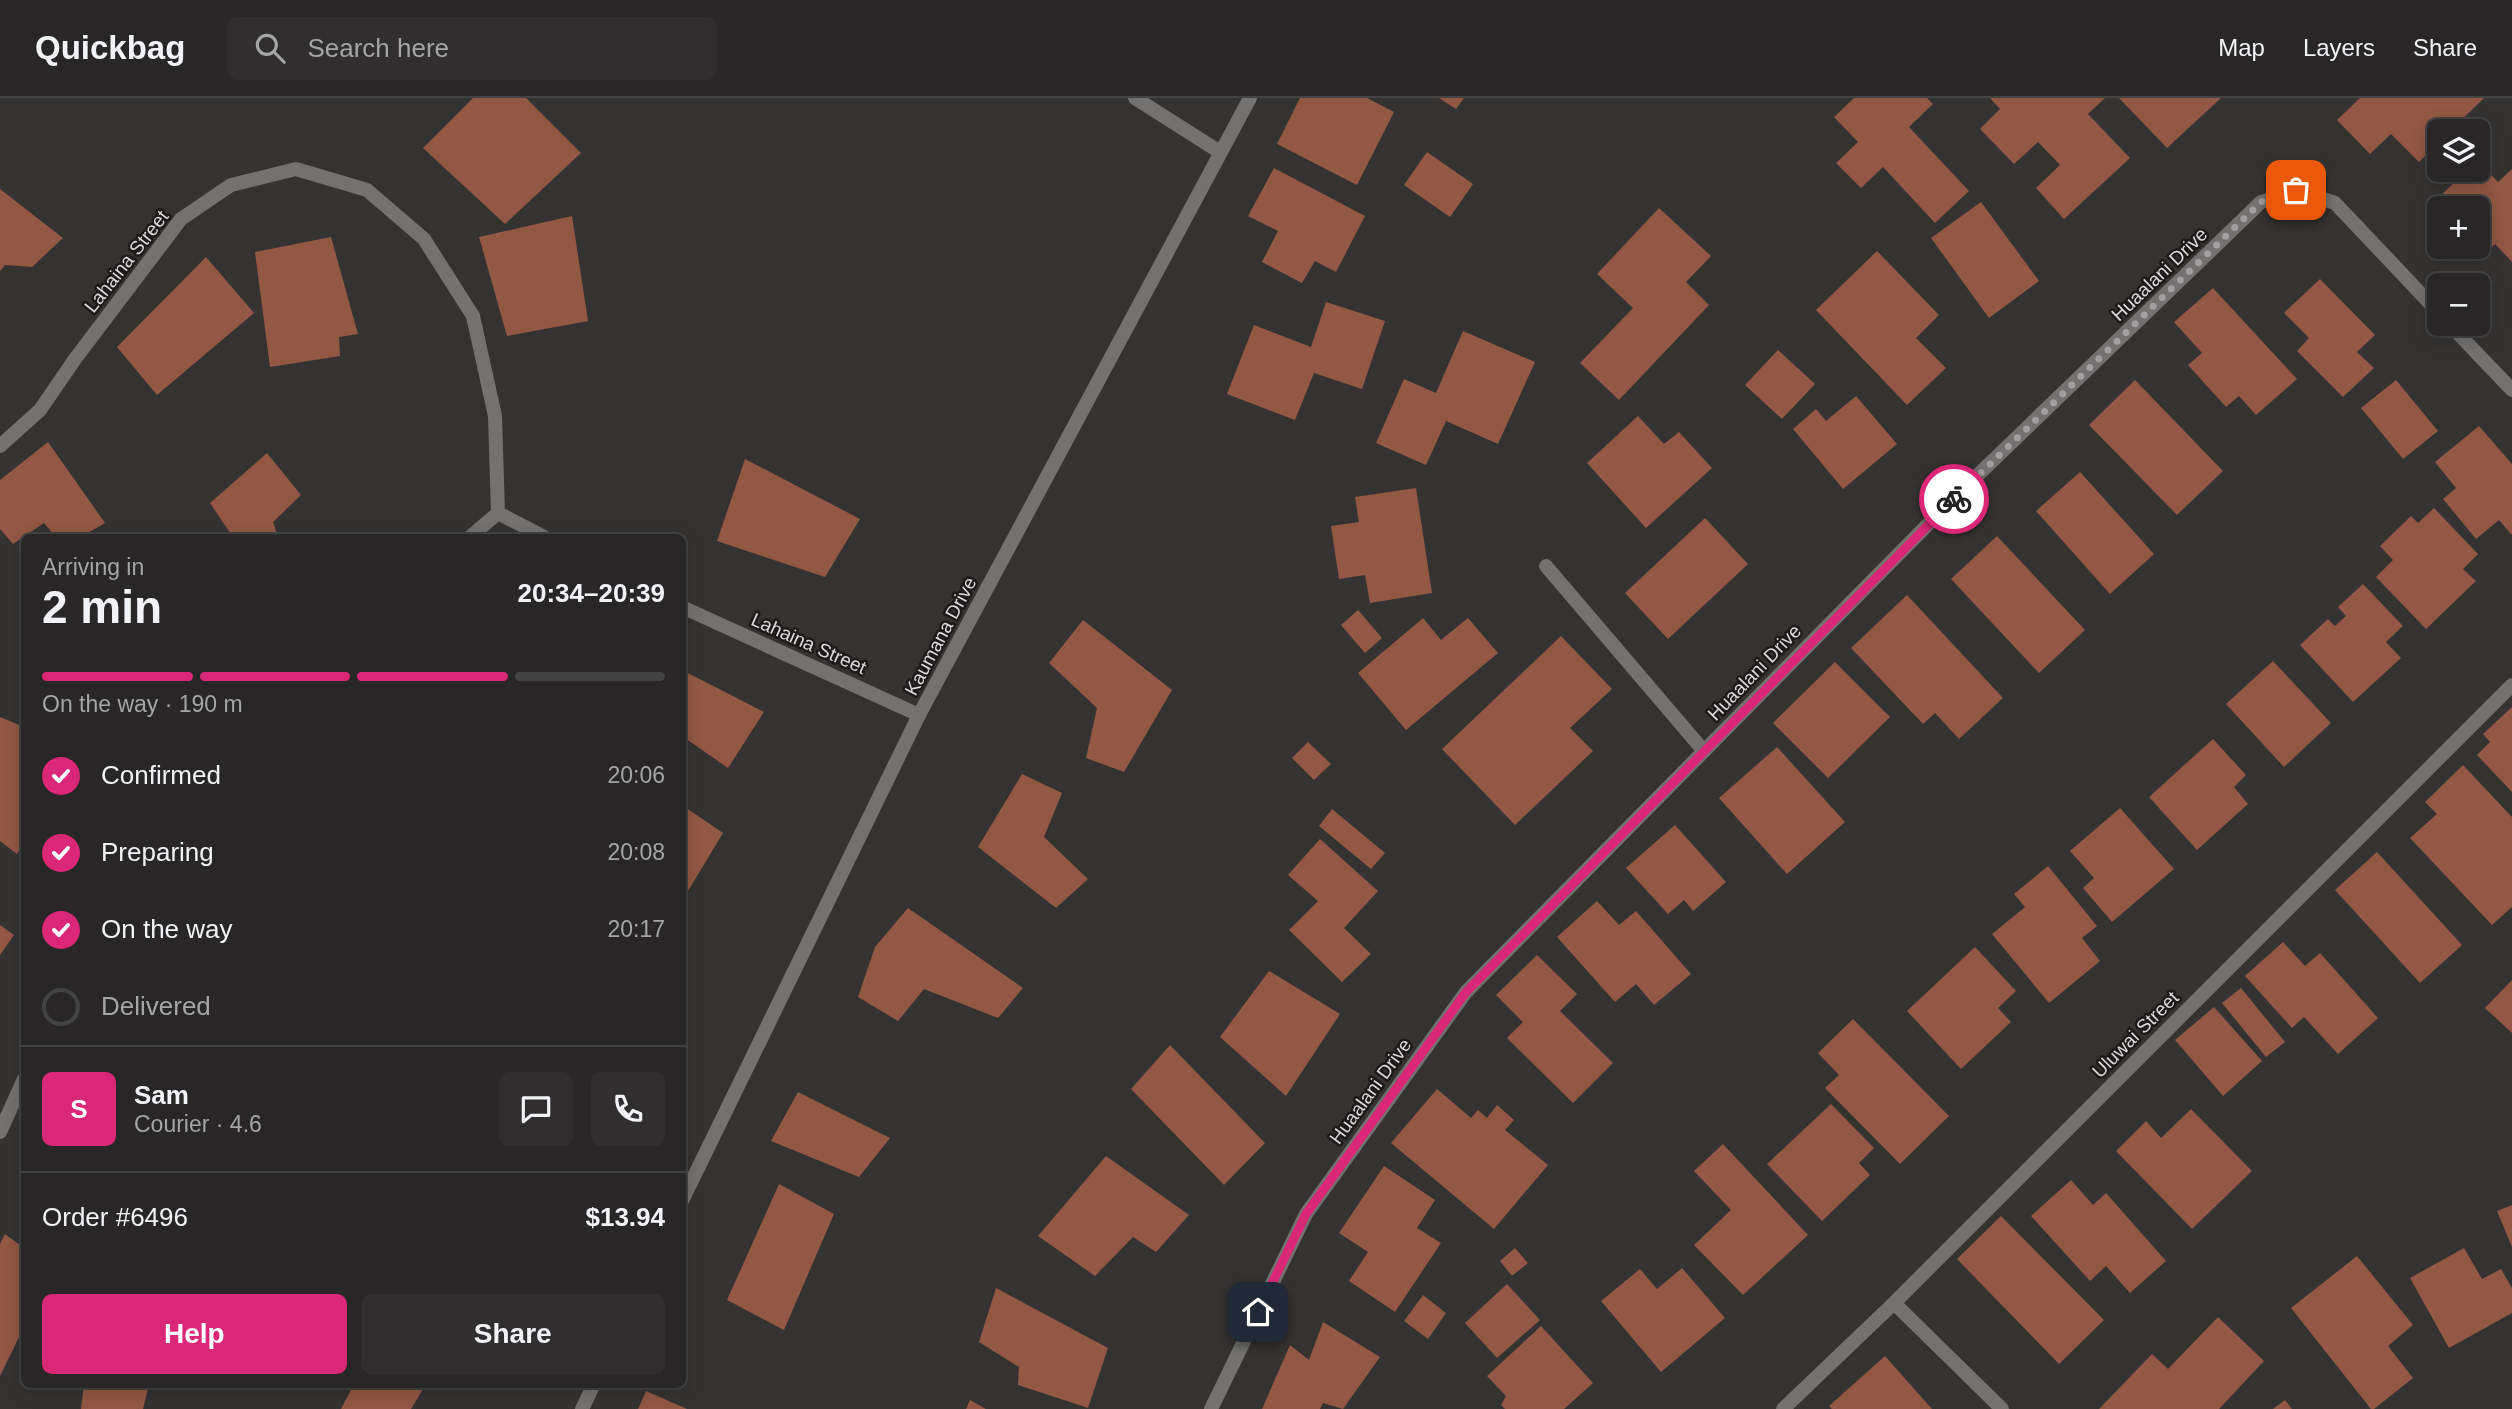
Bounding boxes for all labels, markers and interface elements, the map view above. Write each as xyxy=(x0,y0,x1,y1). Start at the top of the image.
search box xyxy=(227,17,717,80)
text: Quickbag xyxy=(35,29,185,66)
icon: search xyxy=(251,29,289,67)
text: Search here xyxy=(307,33,449,63)
text: Map xyxy=(2218,34,2265,61)
text: Layers xyxy=(2303,34,2375,61)
text: Share xyxy=(2413,34,2477,61)
map controls xyxy=(2427,119,2490,336)
button: layers xyxy=(2427,119,2490,182)
pin xyxy=(2266,160,2326,220)
icon: bag xyxy=(2277,171,2315,209)
button: + xyxy=(2427,196,2490,259)
street label: Lahaina Street xyxy=(80,206,173,316)
street label: Huaalani Drive xyxy=(2107,224,2211,325)
button: − xyxy=(2427,273,2490,336)
courier xyxy=(1919,464,1989,534)
icon: bike xyxy=(1935,480,1973,518)
text: Arriving in xyxy=(42,554,144,580)
street label: Kaumana Drive xyxy=(900,573,980,699)
text: 20:34–20:39 xyxy=(518,578,665,608)
text: 2 min xyxy=(42,581,162,633)
street label: Lahaina Street xyxy=(748,609,870,678)
street label: Huaalani Drive xyxy=(1704,620,1805,724)
text: On the way · 190 m xyxy=(42,691,243,717)
icon: check xyxy=(42,757,80,795)
text: Confirmed xyxy=(101,760,221,790)
text: 20:06 xyxy=(607,762,665,788)
icon: check xyxy=(42,834,80,872)
text: Preparing xyxy=(101,837,214,867)
text: 20:08 xyxy=(607,839,665,865)
icon: check xyxy=(42,911,80,949)
text: On the way xyxy=(101,914,233,944)
text: 20:17 xyxy=(607,916,665,942)
street label: Uluwai Street xyxy=(2088,986,2183,1082)
text: Delivered xyxy=(101,991,211,1021)
street label: Huaalani Drive xyxy=(1325,1035,1416,1148)
button: chat xyxy=(499,1072,573,1146)
button: phone xyxy=(591,1072,665,1146)
text: Sam xyxy=(134,1080,189,1110)
text: S xyxy=(70,1094,88,1124)
text: Courier · 4.6 xyxy=(134,1111,262,1137)
text: Order #6496 xyxy=(42,1202,188,1232)
text: $13.94 xyxy=(585,1202,665,1232)
pin xyxy=(1228,1282,1288,1342)
icon: home xyxy=(1239,1293,1277,1331)
button: Help xyxy=(42,1294,347,1374)
button: Share xyxy=(361,1294,665,1374)

